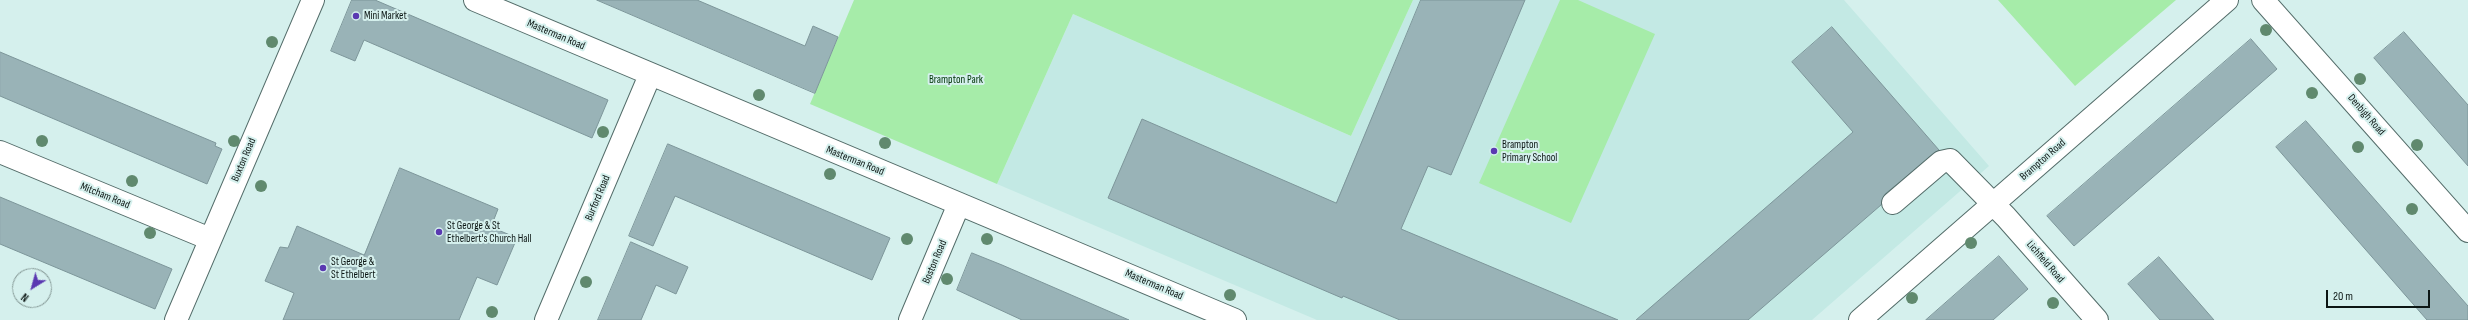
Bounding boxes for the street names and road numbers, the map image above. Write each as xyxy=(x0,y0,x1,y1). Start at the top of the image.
street label: Masterman Road xyxy=(525,17,587,53)
street label: Denbigh Road xyxy=(2345,92,2387,138)
street label: Buxton Road xyxy=(229,136,259,184)
street label: Brampton Road xyxy=(2017,137,2069,183)
street label: Masterman Road xyxy=(824,143,886,179)
street label: Burford Road xyxy=(583,173,613,223)
street label: Mitcham Road xyxy=(78,180,132,212)
street label: Boston Road xyxy=(920,238,950,286)
street label: Lichfield Road xyxy=(2023,238,2067,286)
street label: Masterman Road xyxy=(1123,267,1185,303)

